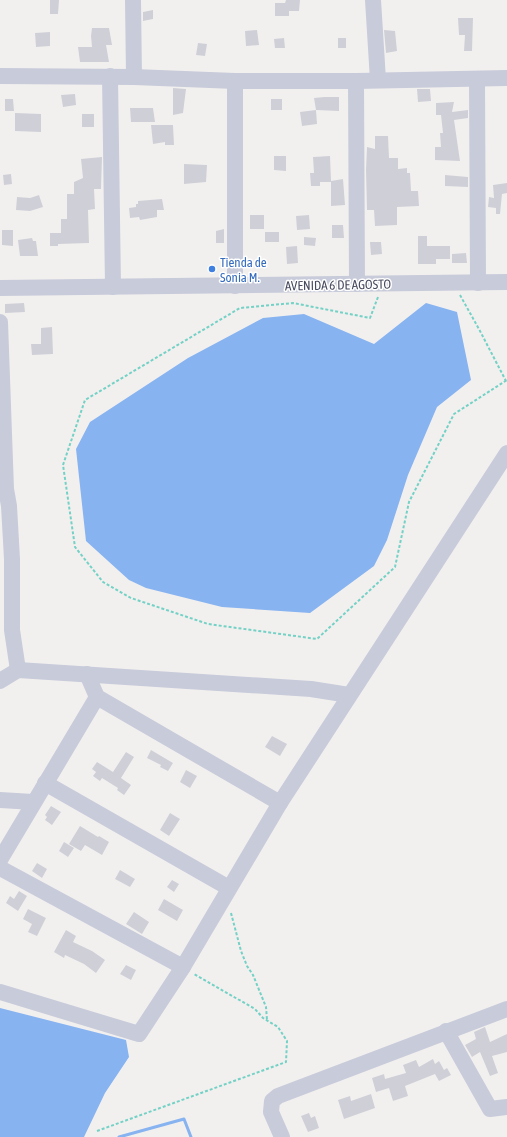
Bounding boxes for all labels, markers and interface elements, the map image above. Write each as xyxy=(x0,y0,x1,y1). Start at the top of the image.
place label: Tienda de Sonia M. xyxy=(220,255,267,285)
marker: Tienda de Sonia M. xyxy=(207,264,217,274)
street label: AVENIDA 6 DE AGOSTO xyxy=(285,277,392,293)

